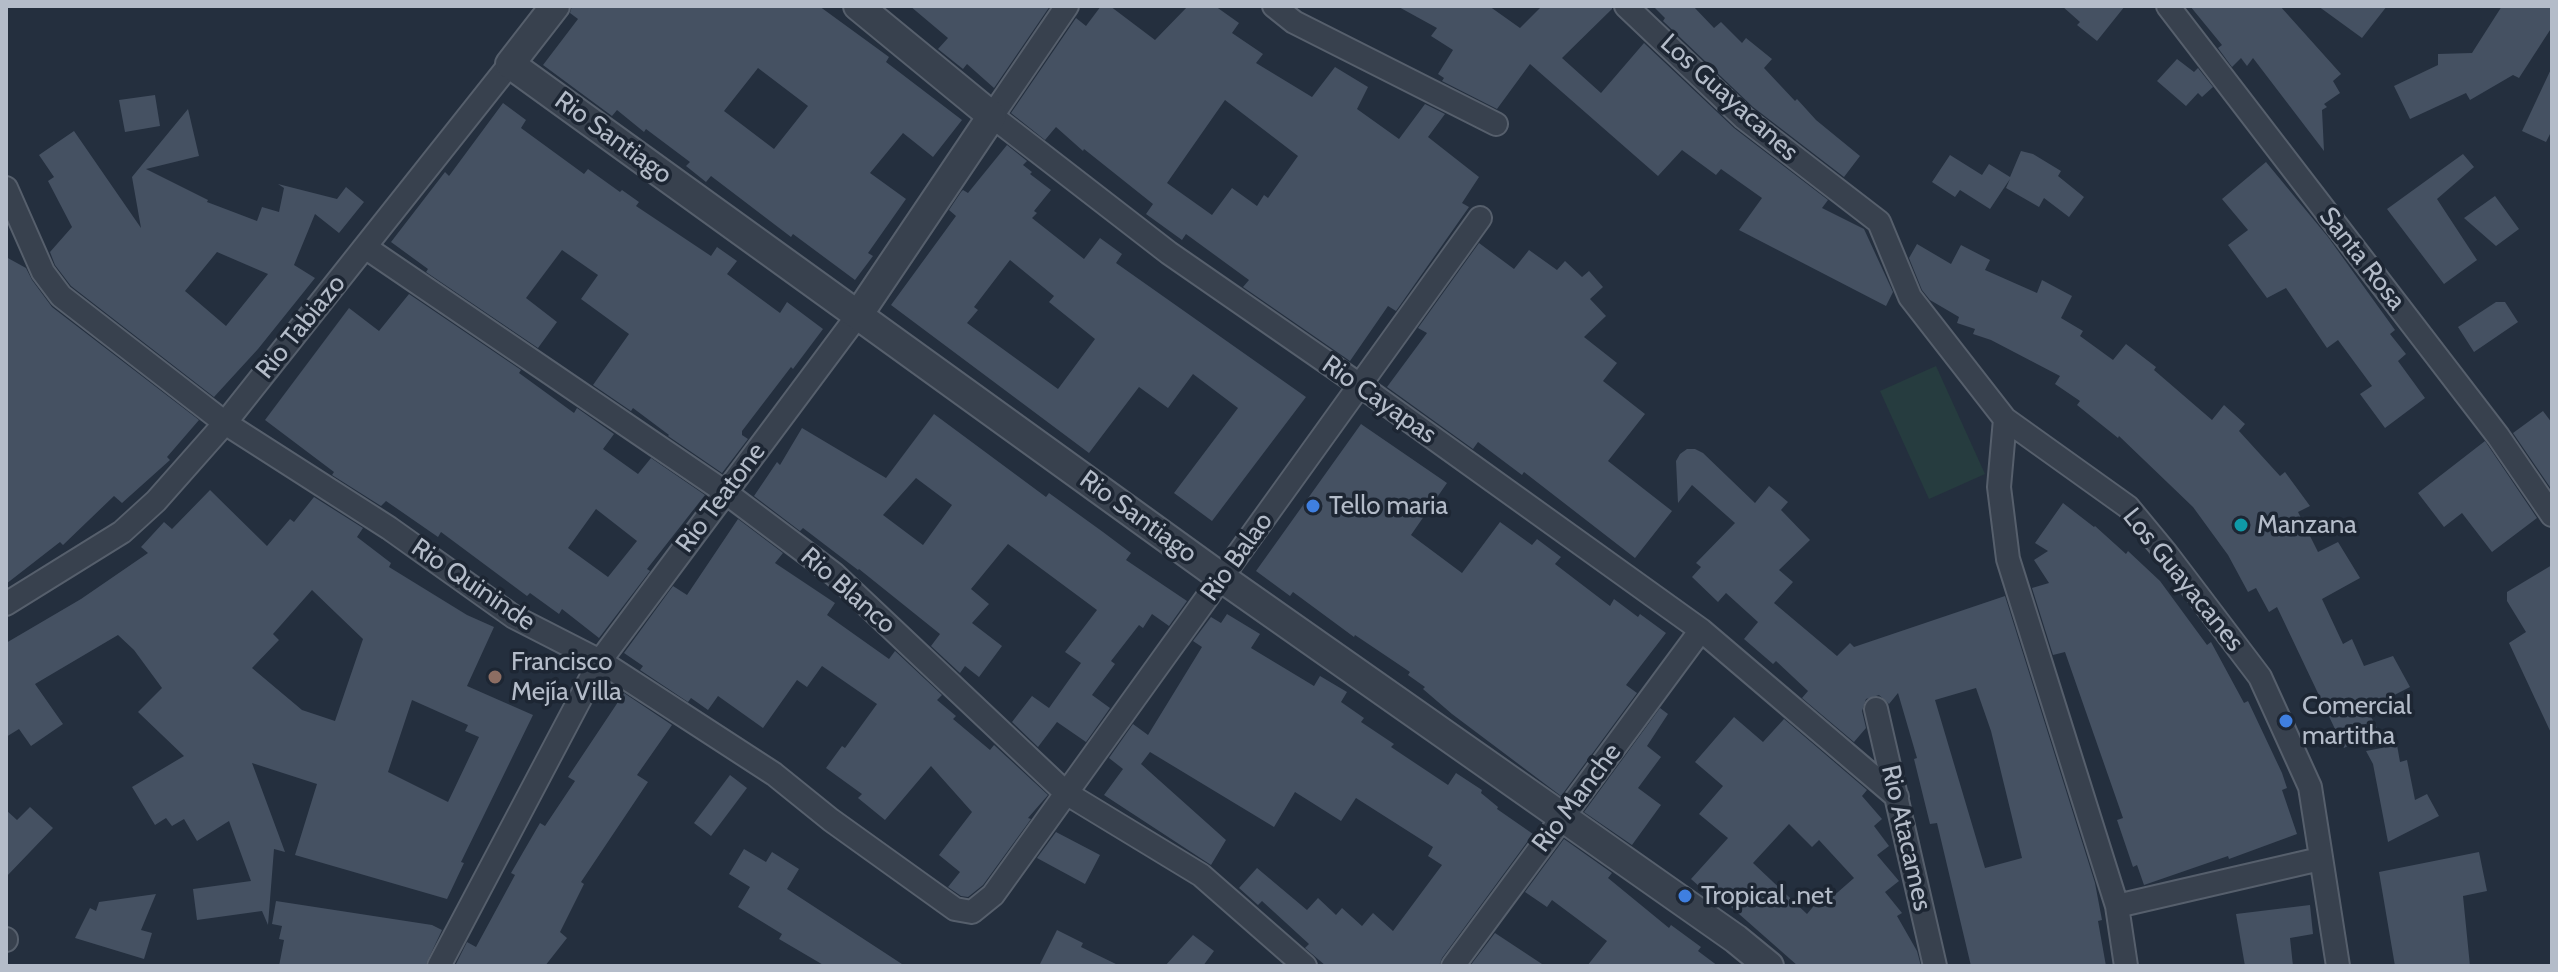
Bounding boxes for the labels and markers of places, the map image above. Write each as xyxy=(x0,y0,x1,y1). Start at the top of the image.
place label: Tello maria xyxy=(1329,490,1448,522)
marker: Tello maria xyxy=(1304,497,1322,515)
place label: Manzana xyxy=(2257,509,2357,541)
marker: Manzana xyxy=(2232,516,2250,534)
place label: Francisco Mejía Villa xyxy=(511,646,622,708)
marker: Francisco Mejía Villa xyxy=(486,668,504,686)
place label: Comercial martitha xyxy=(2302,690,2412,752)
marker: Comercial martitha xyxy=(2277,712,2295,730)
place label: Tropical .net xyxy=(1701,880,1833,912)
marker: Tropical .net xyxy=(1676,887,1694,905)

